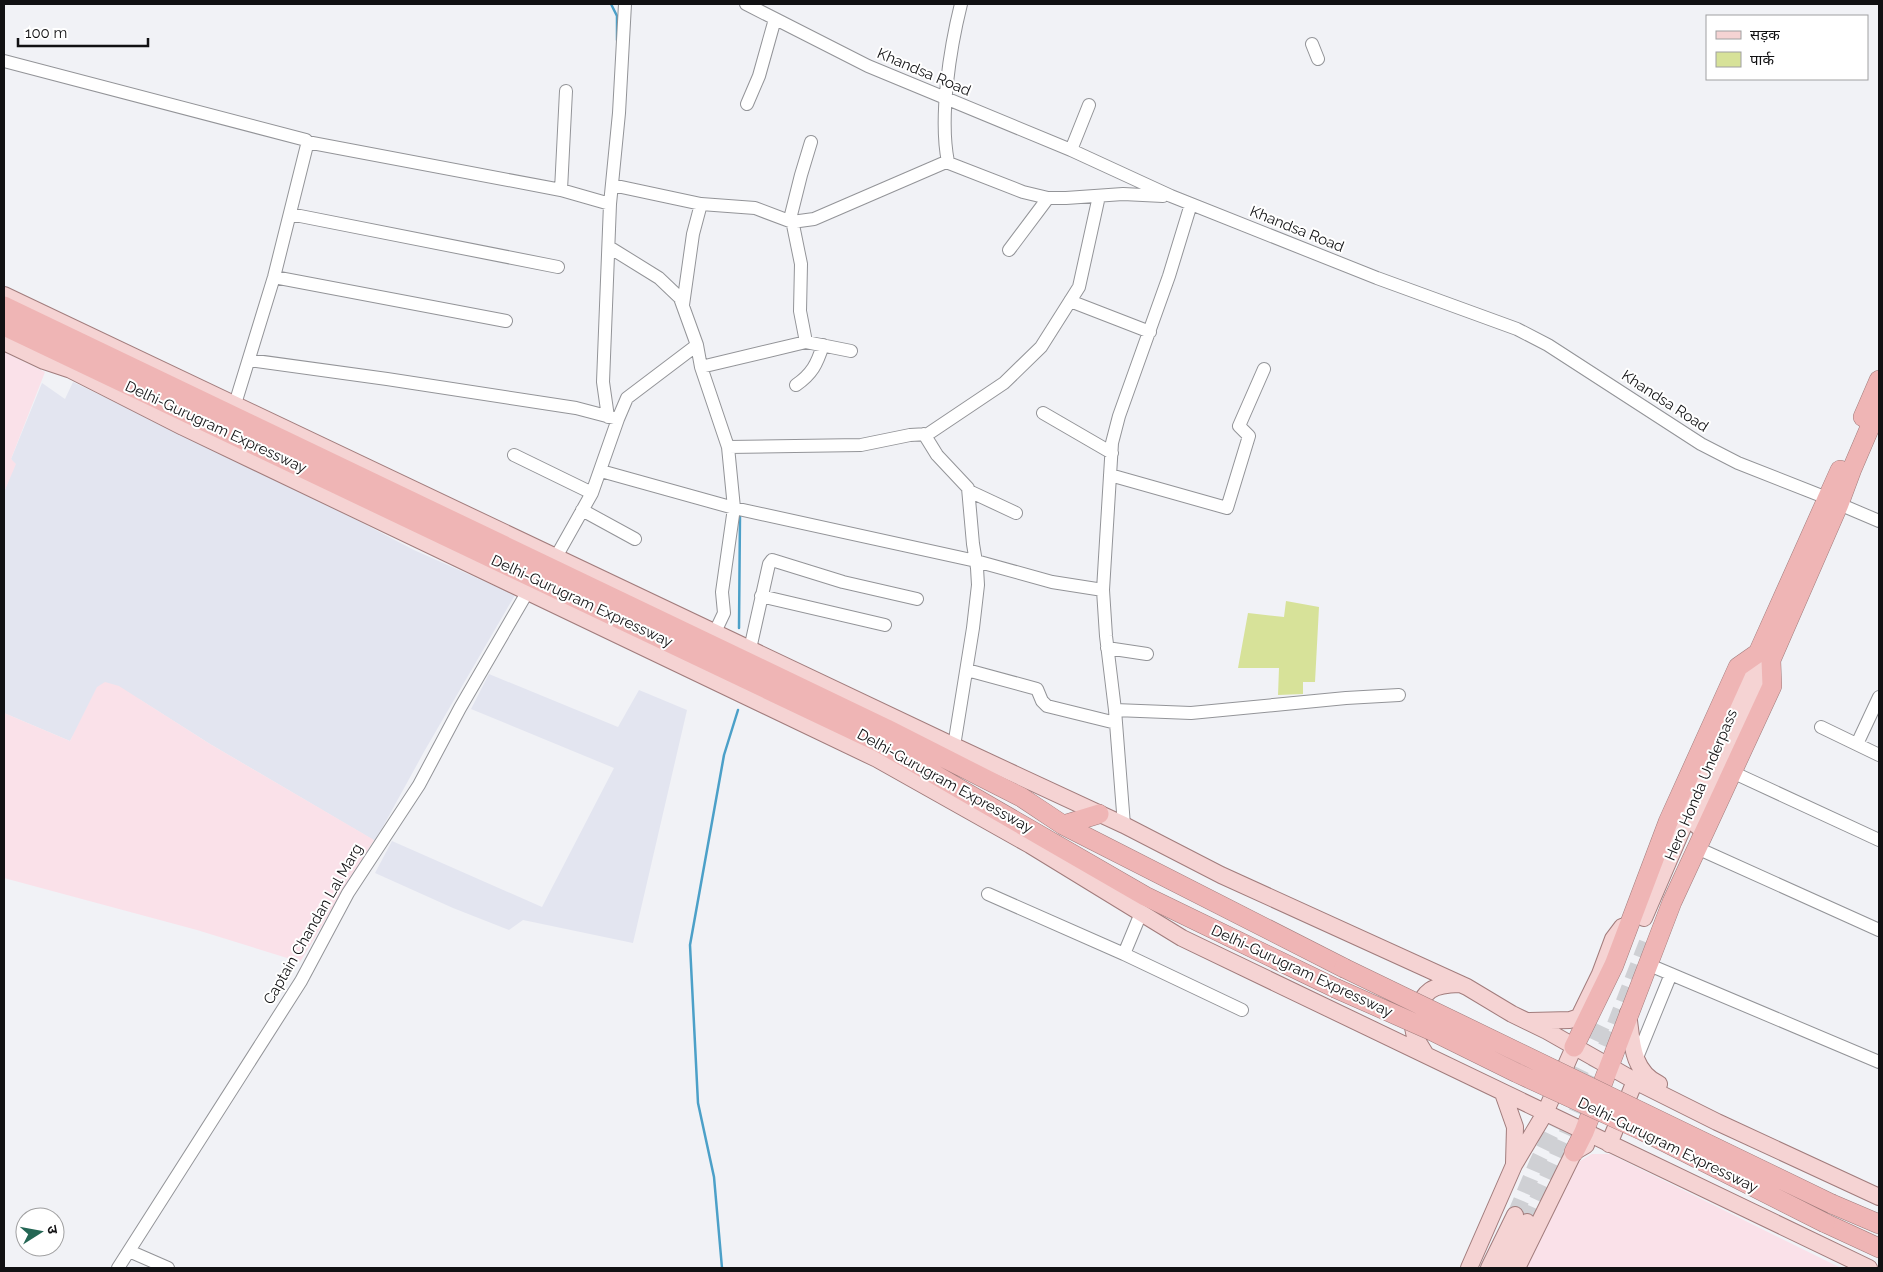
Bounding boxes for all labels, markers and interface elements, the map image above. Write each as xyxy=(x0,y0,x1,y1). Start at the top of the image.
scale bar xyxy=(18,15,148,47)
legend xyxy=(1706,15,1868,80)
text: 100 m xyxy=(25,24,67,42)
text: सड़क xyxy=(1750,26,1780,44)
street label: Khandsa Road xyxy=(875,44,973,100)
text: पार्क xyxy=(1750,51,1774,69)
street label: Khandsa Road xyxy=(1247,202,1347,256)
street label: Khandsa Road xyxy=(1618,366,1712,436)
street label: Delhi-Gurugram Expressway xyxy=(122,377,310,477)
street label: Delhi-Gurugram Expressway xyxy=(488,551,676,651)
street label: Hero Honda Underpass xyxy=(1661,707,1741,863)
street label: Delhi-Gurugram Expressway xyxy=(854,725,1036,837)
street label: Captain Chandan Lal Marg xyxy=(260,840,366,1008)
street label: Delhi-Gurugram Expressway xyxy=(1208,921,1396,1021)
street label: Delhi-Gurugram Expressway xyxy=(1575,1093,1761,1197)
north arrow xyxy=(15,1207,65,1257)
text: उ xyxy=(44,1224,62,1236)

